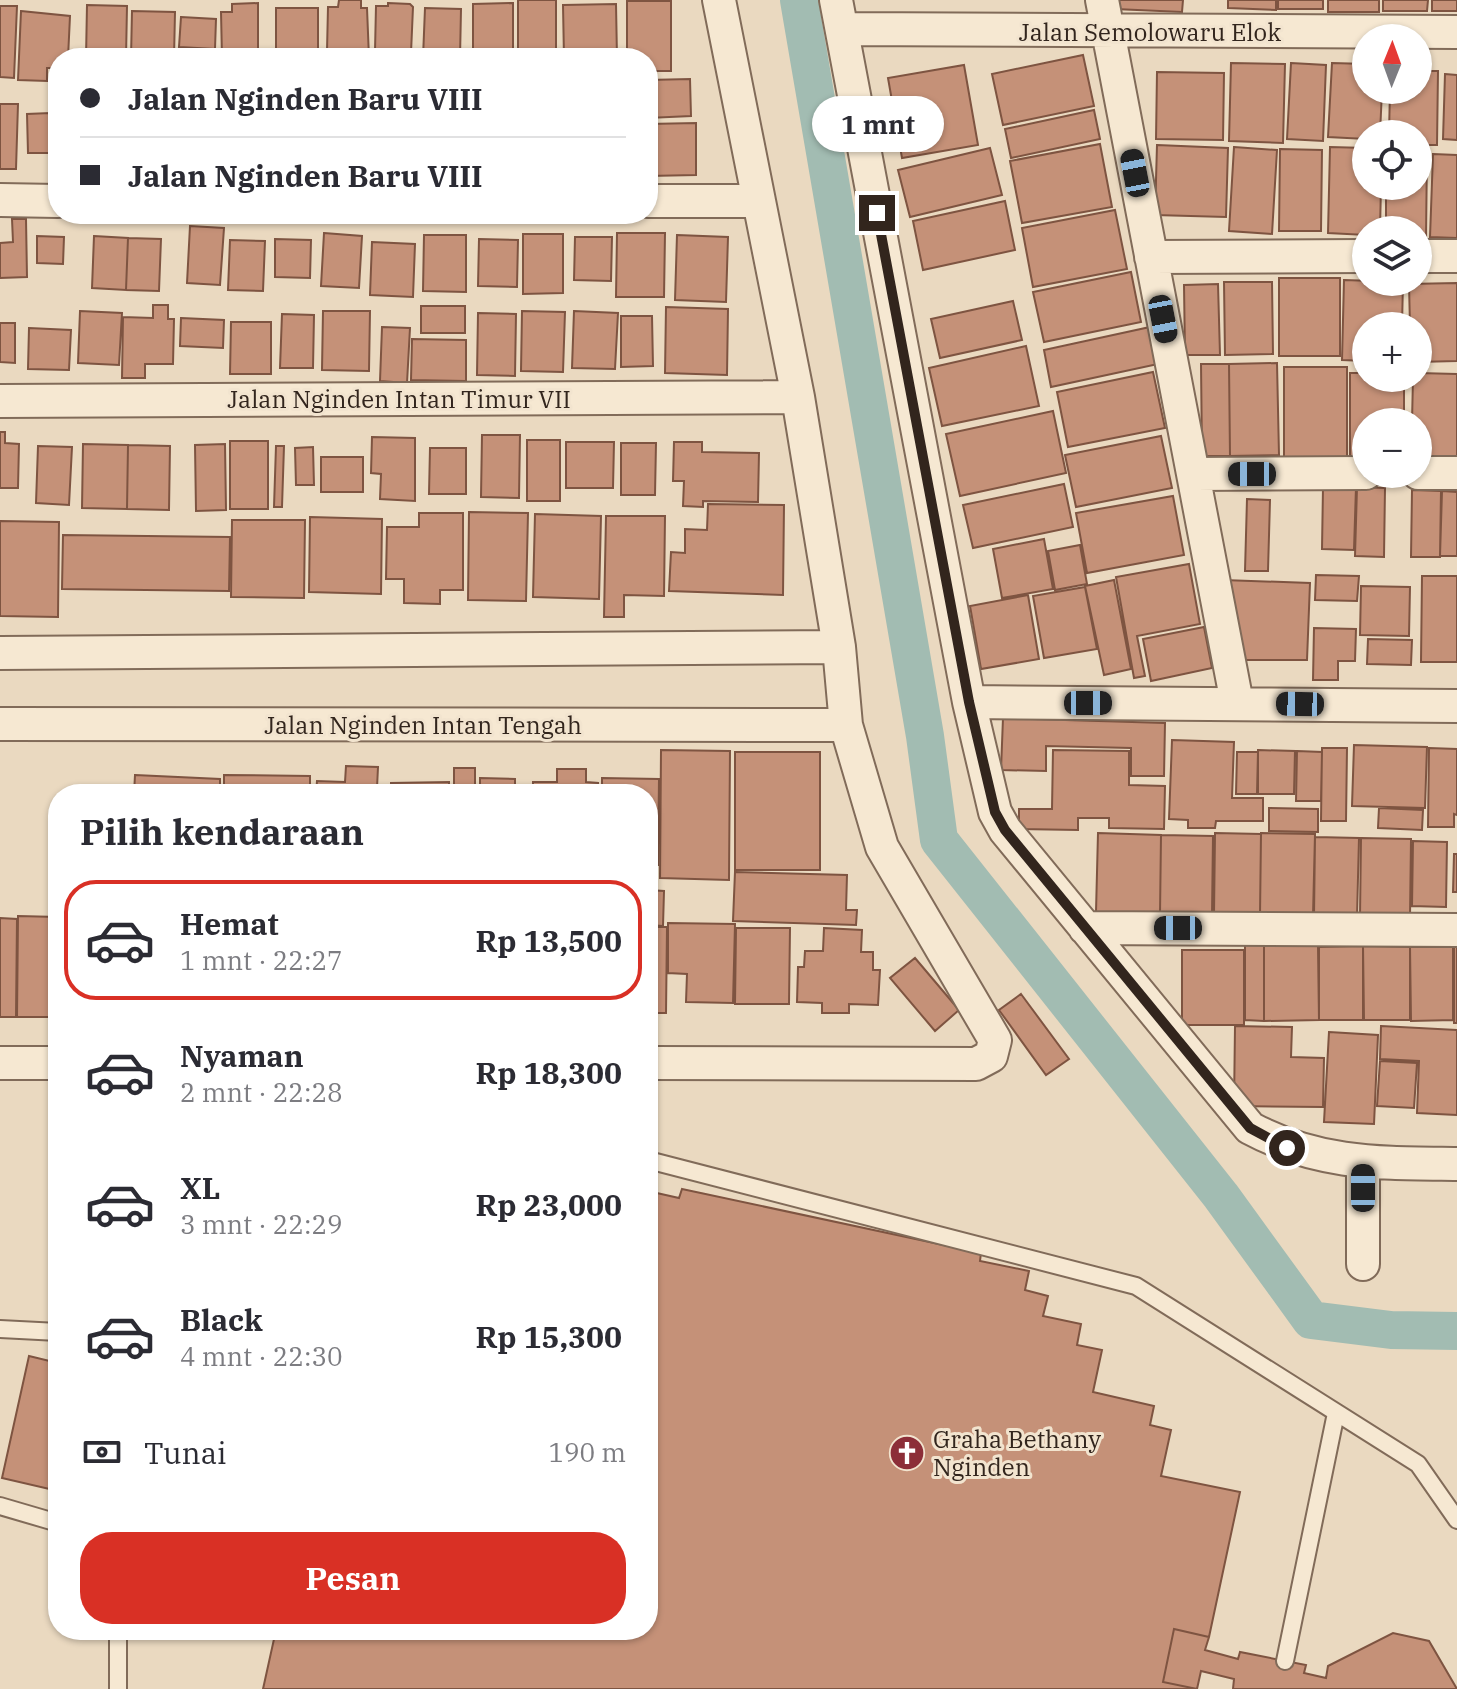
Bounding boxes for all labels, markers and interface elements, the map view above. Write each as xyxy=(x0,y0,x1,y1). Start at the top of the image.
street label: Jalan Semolowaru Elok xyxy=(1019,16,1281,48)
north arrow xyxy=(1352,24,1432,104)
map controls xyxy=(1352,24,1432,488)
text: Jalan Nginden Baru VIII xyxy=(128,79,483,118)
callout: 1 mnt xyxy=(811,97,943,153)
text: 1 mnt xyxy=(841,107,915,141)
button: locate xyxy=(1352,120,1432,200)
car xyxy=(1119,147,1151,199)
text: Jalan Nginden Baru VIII xyxy=(128,156,483,195)
route end xyxy=(859,195,895,231)
button: layers xyxy=(1352,216,1432,296)
car xyxy=(1147,293,1179,345)
button: + xyxy=(1352,312,1432,392)
street label: Jalan Nginden Intan Timur VII xyxy=(227,383,571,415)
button: − xyxy=(1352,408,1432,488)
car xyxy=(1228,462,1276,486)
car xyxy=(1064,691,1112,715)
car xyxy=(1276,692,1324,716)
street label: Jalan Nginden Intan Tengah xyxy=(264,709,582,741)
text: Pilih kendaraan xyxy=(80,808,364,855)
icon: car xyxy=(84,904,156,976)
text: Hemat xyxy=(180,904,279,943)
car xyxy=(1154,916,1202,940)
text: Rp 13,500 xyxy=(476,921,622,960)
text: 1 mnt · 22:27 xyxy=(180,943,343,977)
icon: car xyxy=(84,1036,156,1108)
text: Nyaman xyxy=(180,1036,304,1075)
text: Rp 18,300 xyxy=(476,1053,622,1092)
text: 2 mnt · 22:28 xyxy=(180,1075,343,1109)
route start xyxy=(1269,1130,1305,1166)
car xyxy=(1351,1164,1375,1212)
icon: car xyxy=(84,1168,156,1240)
text: XL xyxy=(180,1168,220,1207)
text: Rp 23,000 xyxy=(476,1185,622,1224)
text: 3 mnt · 22:29 xyxy=(180,1207,343,1241)
icon: car xyxy=(84,1300,156,1372)
text: Black xyxy=(180,1300,263,1339)
text: Rp 15,300 xyxy=(476,1317,622,1356)
text: 4 mnt · 22:30 xyxy=(180,1339,343,1373)
place label: Graha Bethany Nginden xyxy=(933,1423,1101,1483)
icon: cash xyxy=(80,1430,124,1474)
text: Tunai xyxy=(144,1433,227,1472)
church icon: Graha Bethany Nginden xyxy=(888,1434,926,1472)
text: 190 m xyxy=(548,1435,626,1469)
button: Pesan xyxy=(80,1532,626,1624)

